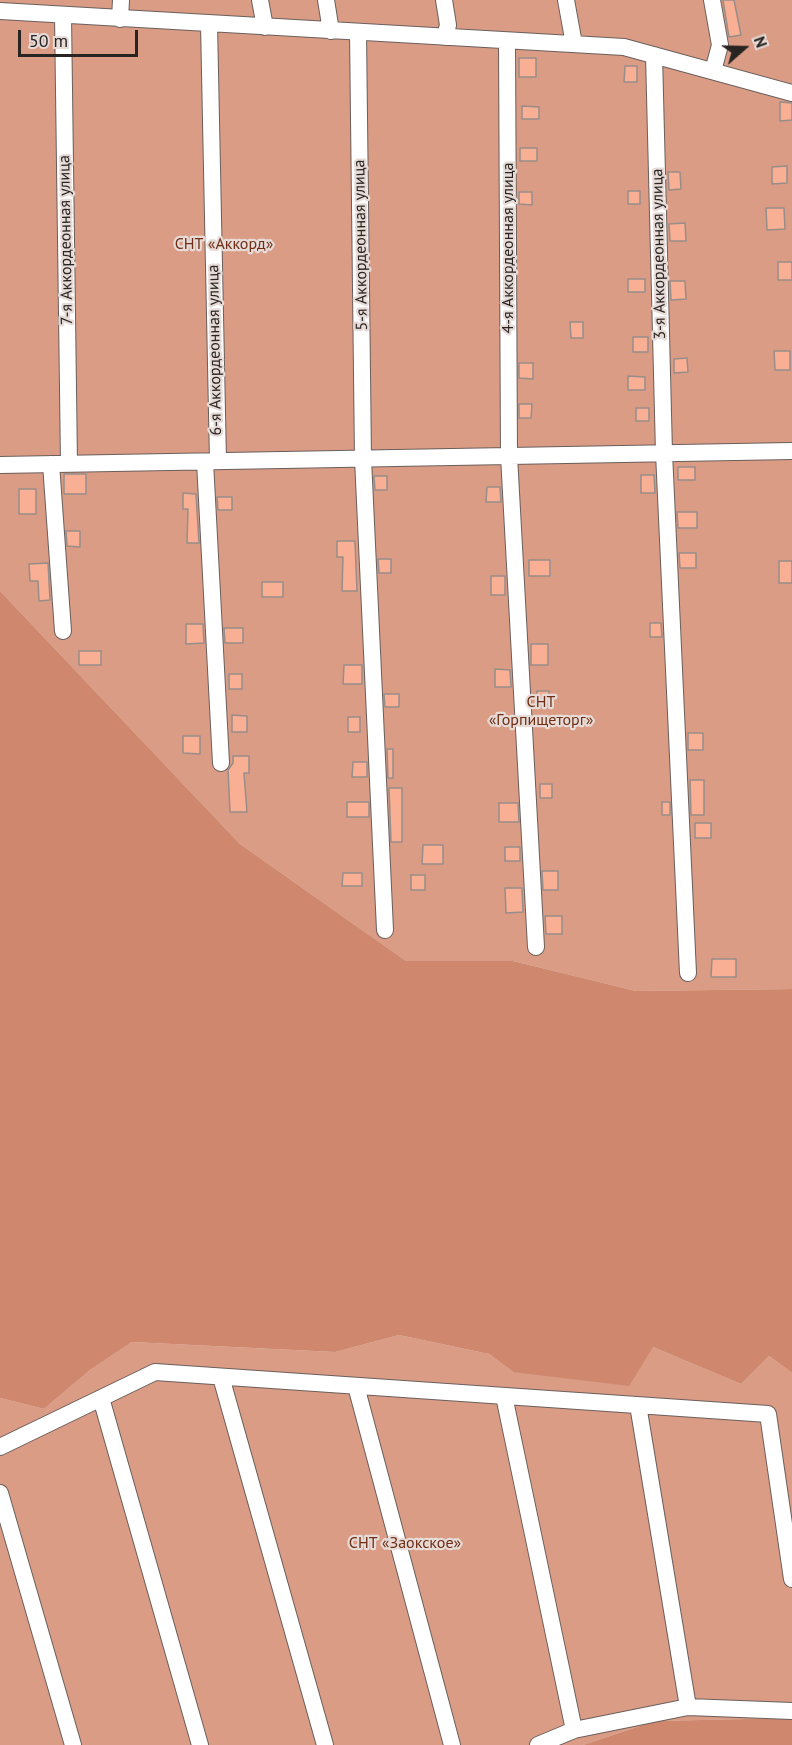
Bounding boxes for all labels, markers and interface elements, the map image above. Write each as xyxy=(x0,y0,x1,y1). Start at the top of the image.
scale bar xyxy=(21,18,141,56)
north arrow xyxy=(714,18,774,78)
text: 50 m xyxy=(29,29,68,52)
text: N xyxy=(750,33,772,50)
street label: 7-я Аккордеонная улица xyxy=(55,155,77,325)
street label: 5-я Аккордеонная улица xyxy=(350,159,372,331)
street label: 4-я Аккордеонная улица xyxy=(498,163,518,333)
street label: 3-я Аккордеонная улица xyxy=(648,168,670,340)
park label: СНТ «Аккорд» xyxy=(175,234,273,254)
street label: 6-я Аккордеонная улица xyxy=(204,264,226,436)
park label: СНТ «Горпищеторг» xyxy=(489,692,593,730)
park label: СНТ «Заокское» xyxy=(349,1533,461,1553)

